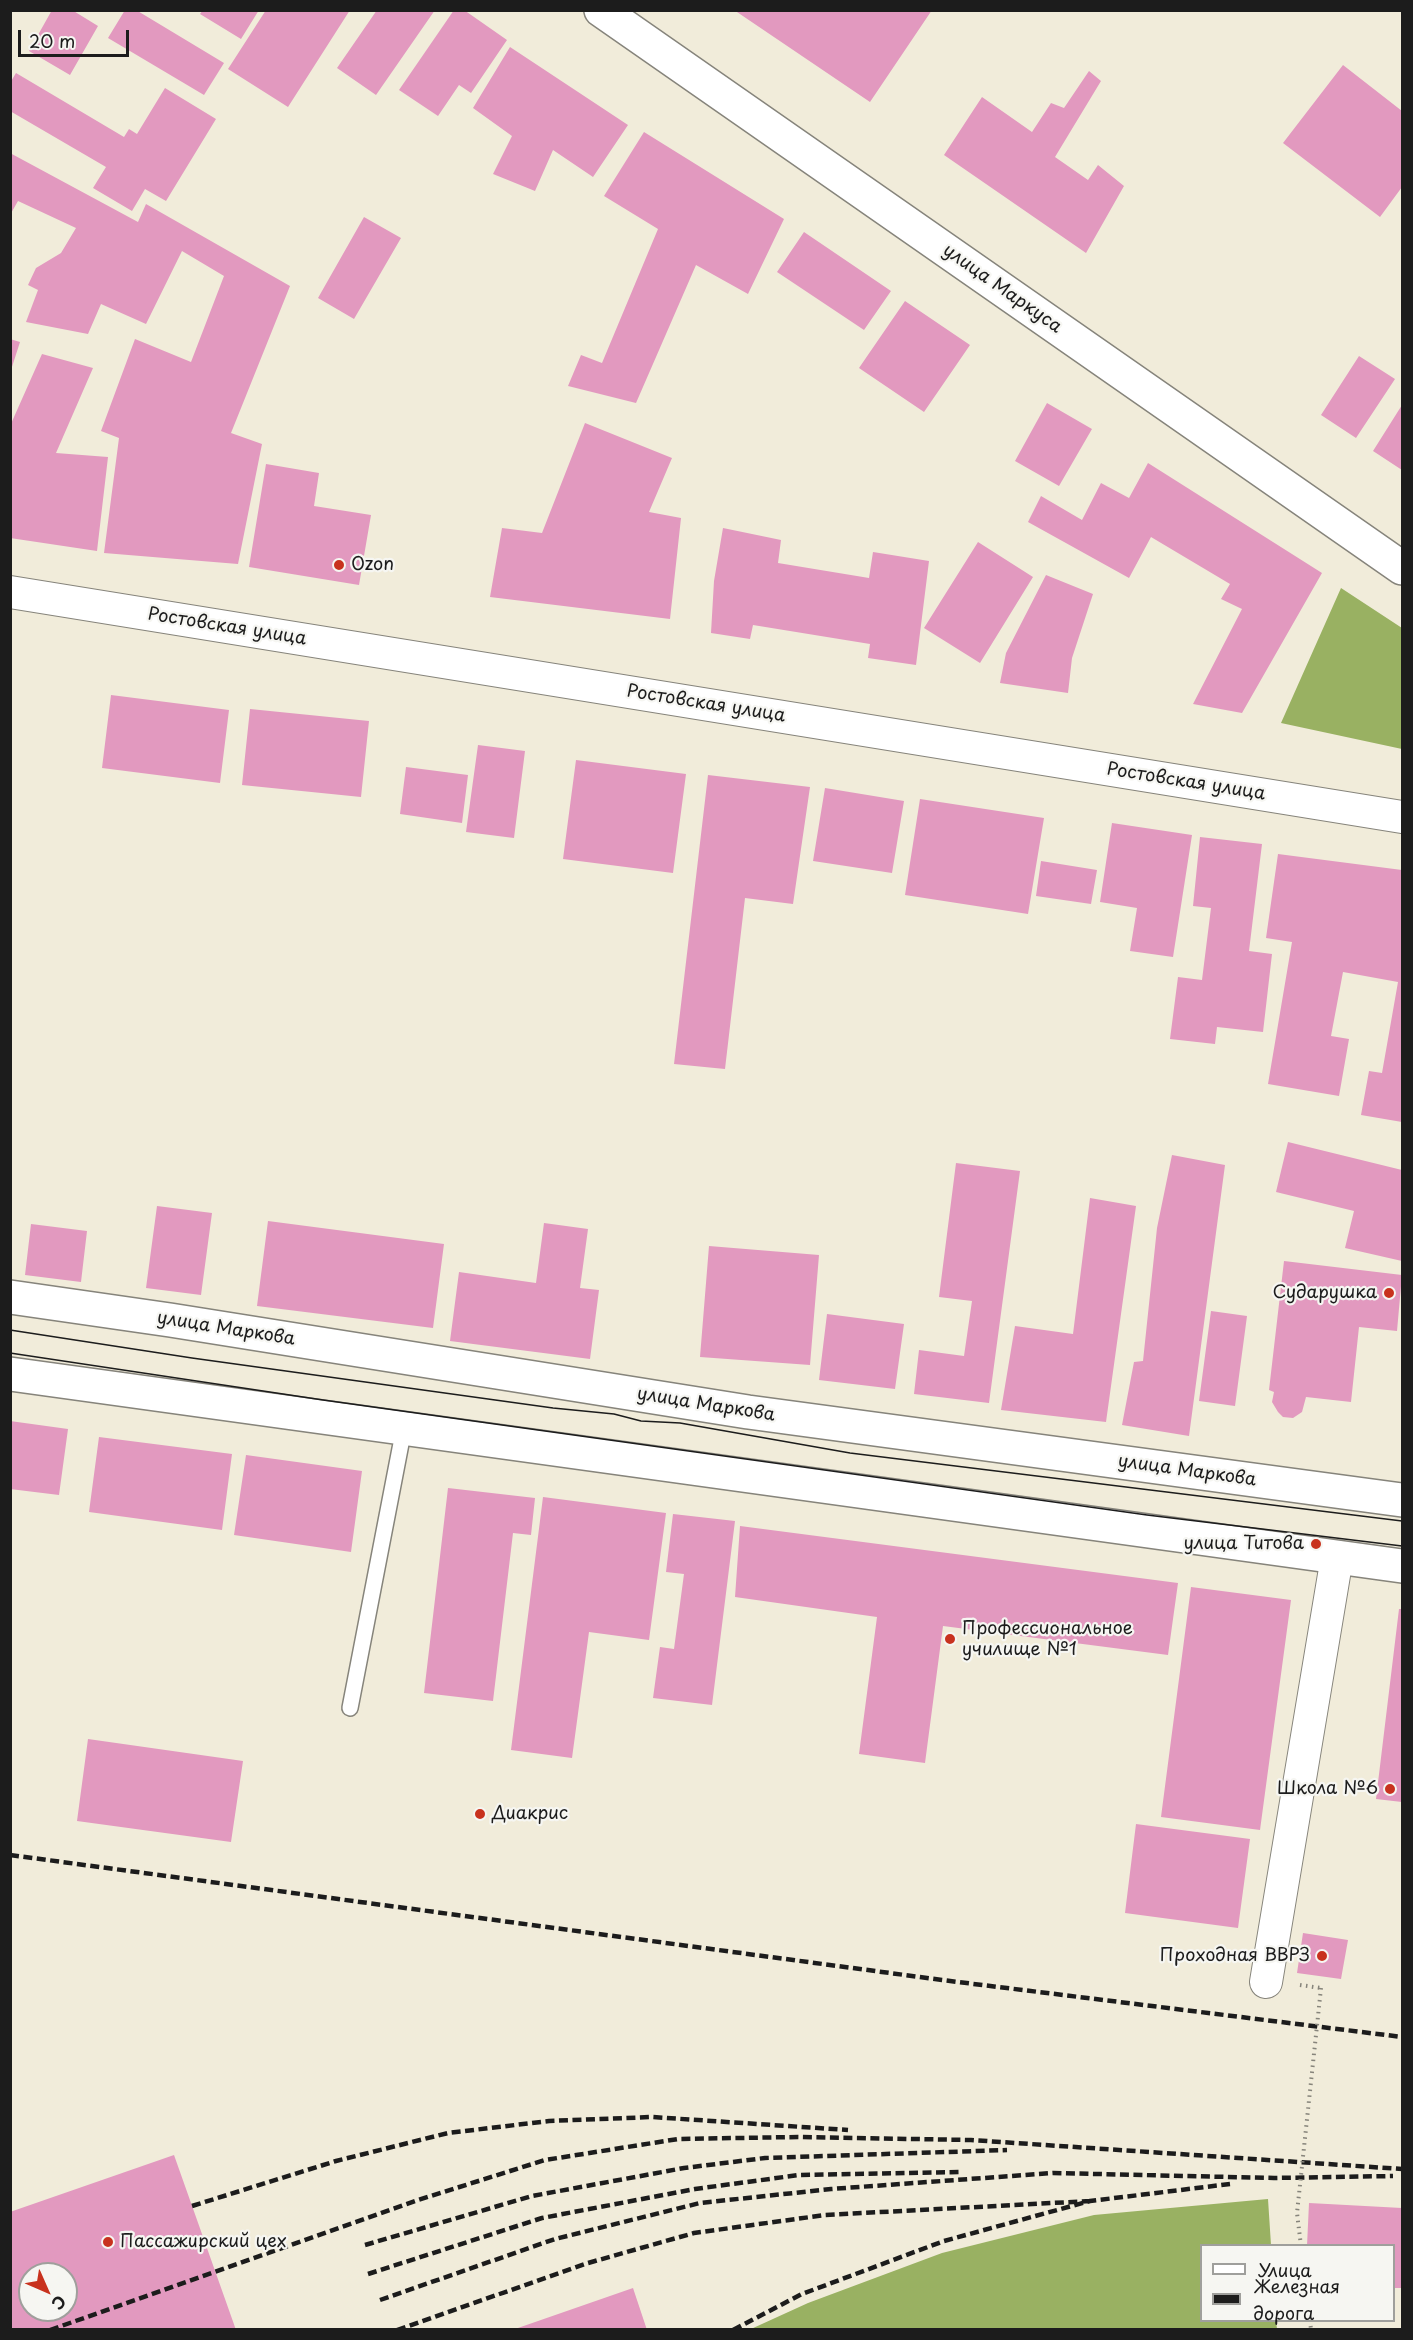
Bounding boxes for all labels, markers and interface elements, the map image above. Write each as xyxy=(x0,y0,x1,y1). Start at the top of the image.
scale bar xyxy=(21,18,132,56)
text: 20 m xyxy=(29,27,75,54)
street label: улица Маркуса xyxy=(938,240,1066,338)
place label: Ozon xyxy=(351,554,394,576)
marker: Ozon xyxy=(332,558,346,572)
street label: Ростовская улица xyxy=(146,604,308,650)
street label: Ростовская улица xyxy=(625,681,787,727)
street label: Ростовская улица xyxy=(1105,759,1267,805)
place label: Сударушка xyxy=(1272,1282,1377,1304)
marker: Сударушка xyxy=(1382,1286,1396,1300)
street label: улица Маркова xyxy=(155,1307,297,1351)
street label: улица Маркова xyxy=(635,1383,777,1427)
street label: улица Маркова xyxy=(1116,1451,1258,1491)
place label: улица Титова xyxy=(1183,1533,1304,1555)
marker: улица Титова xyxy=(1309,1537,1323,1551)
place label: Профессиональное училище №1 xyxy=(962,1618,1133,1660)
marker: Профессиональное училище №1 xyxy=(943,1632,957,1646)
place label: Школа №6 xyxy=(1277,1778,1378,1800)
marker: Школа №6 xyxy=(1383,1782,1397,1796)
place label: Диакрис xyxy=(492,1803,568,1825)
marker: Диакрис xyxy=(473,1807,487,1821)
place label: Проходная ВВРЗ xyxy=(1160,1945,1310,1967)
marker: Проходная ВВРЗ xyxy=(1315,1949,1329,1963)
place label: Пассажирский цех xyxy=(120,2231,287,2253)
marker: Пассажирский цех xyxy=(101,2235,115,2249)
legend xyxy=(1200,2244,1395,2322)
text: Улица xyxy=(1258,2256,1312,2283)
north arrow xyxy=(18,2262,78,2322)
text: Железная дорога xyxy=(1253,2272,1340,2326)
text: С xyxy=(47,2291,72,2316)

